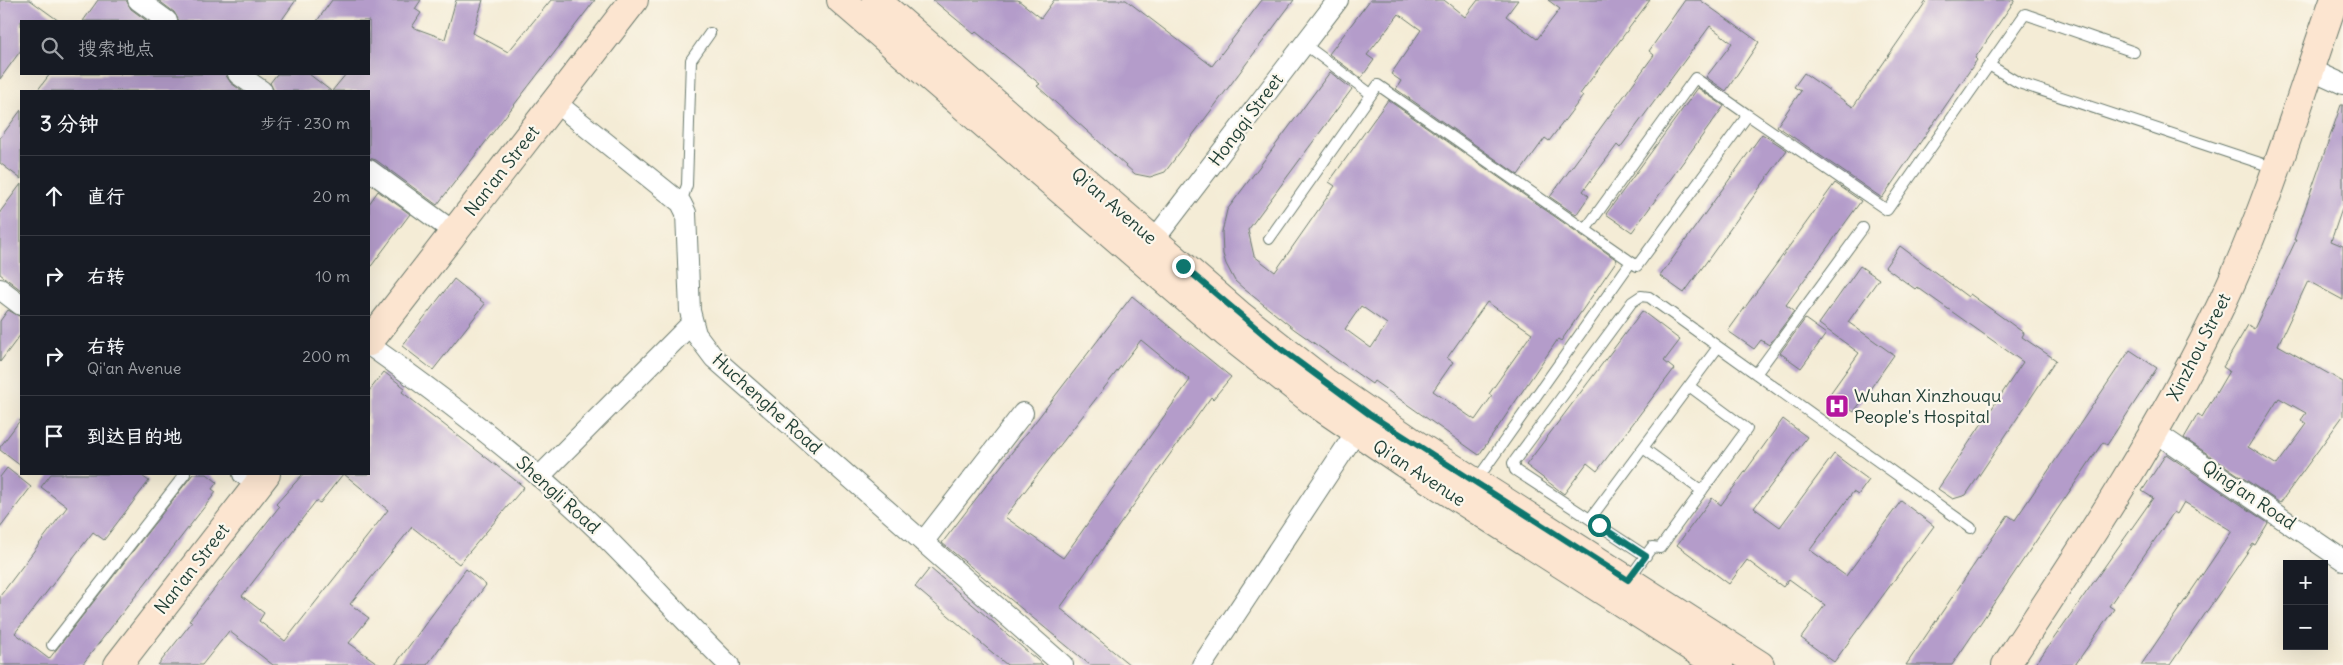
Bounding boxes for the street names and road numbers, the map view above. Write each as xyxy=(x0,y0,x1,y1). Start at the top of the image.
street label: Hongqi Street xyxy=(1203,69,1288,170)
street label: Nan'an Street xyxy=(459,121,544,221)
street label: Qi'an Avenue xyxy=(1067,162,1162,249)
street label: Xinzhou Street xyxy=(2162,289,2236,404)
street label: Huchenghe Road xyxy=(708,348,827,459)
street label: Qi'an Avenue xyxy=(1369,434,1470,511)
street label: Shengli Road xyxy=(512,451,605,539)
street label: Qing'an Road xyxy=(2198,455,2301,535)
street label: Nan'an Street xyxy=(149,519,234,619)

